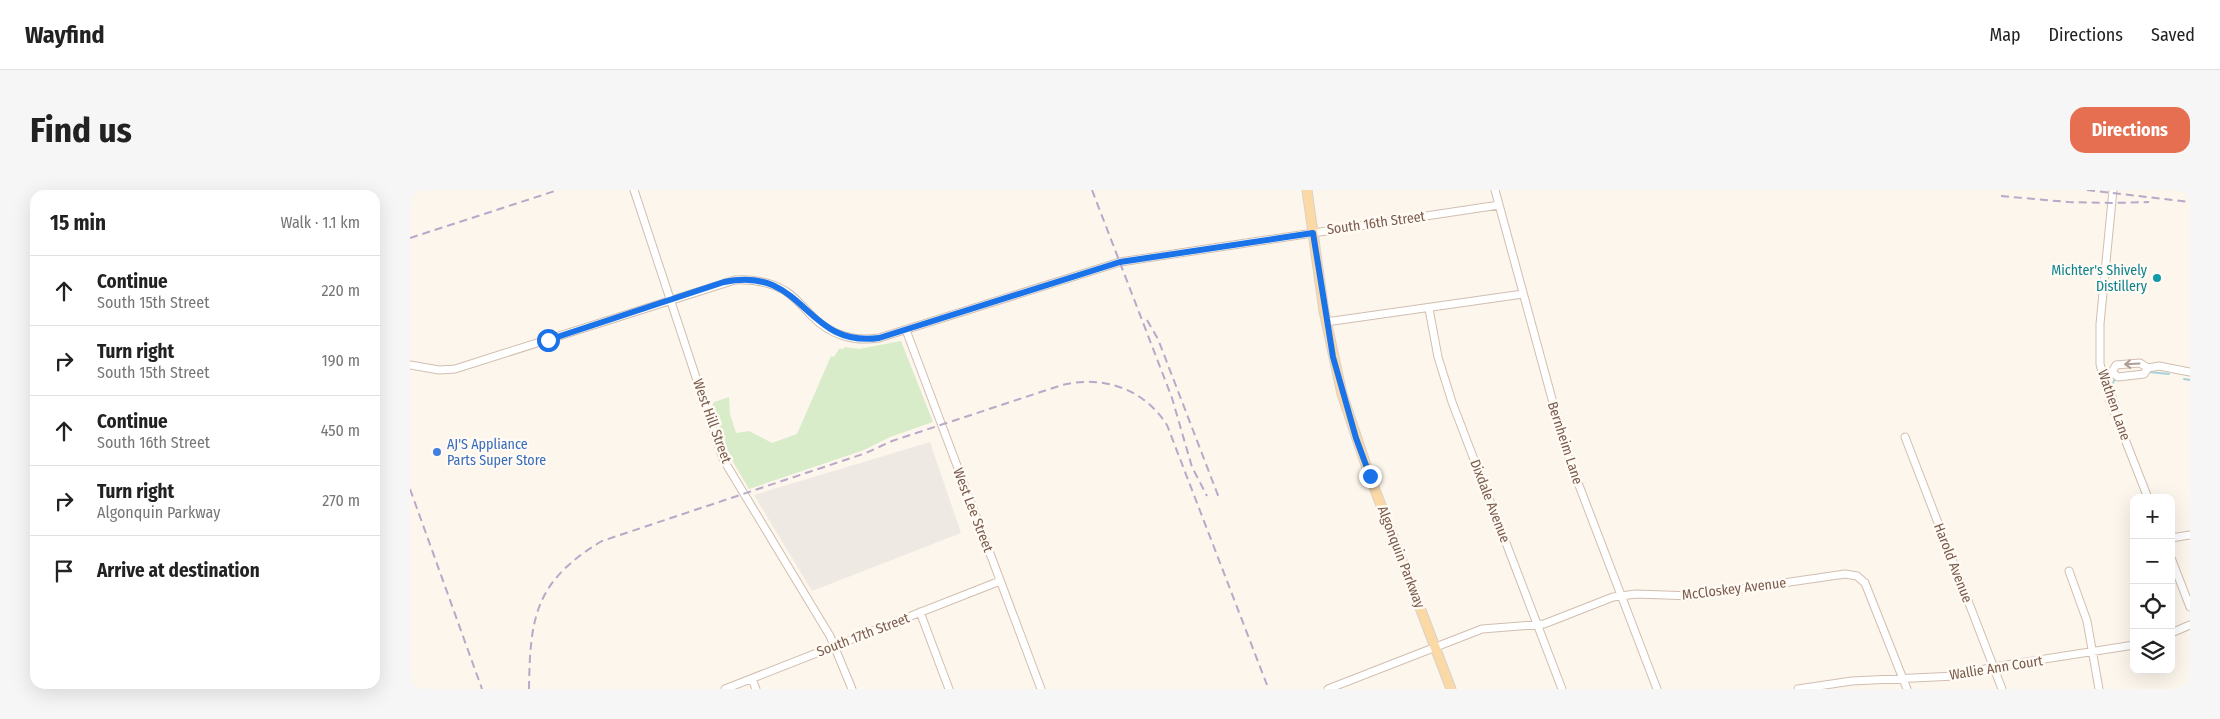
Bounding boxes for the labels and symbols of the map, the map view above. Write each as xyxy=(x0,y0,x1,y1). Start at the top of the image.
street label: South 16th Street xyxy=(1326,208,1427,238)
place label: Michter's Shively Distillery xyxy=(2051,262,2148,295)
marker: Michter's Shively Distillery xyxy=(2151,272,2163,284)
route start xyxy=(537,329,560,352)
one-way arrow xyxy=(2125,359,2141,368)
street label: Wathen Lane xyxy=(2094,367,2134,443)
street label: West Hill Street xyxy=(689,377,735,466)
street label: Bernheim Lane xyxy=(1544,399,1586,487)
place label: AJ'S Appliance Parts Super Store xyxy=(447,436,546,469)
marker: AJ'S Appliance Parts Super Store xyxy=(431,446,443,458)
street label: Dixdale Avenue xyxy=(1466,457,1514,545)
route end xyxy=(1359,465,1382,488)
street label: West Lee Street xyxy=(949,466,997,555)
street label: Algonquin Parkway xyxy=(1374,504,1429,611)
street label: Harold Avenue xyxy=(1930,521,1976,605)
street label: McCloskey Avenue xyxy=(1681,574,1787,604)
street label: South 17th Street xyxy=(814,609,912,660)
street label: Wallie Ann Court xyxy=(1948,652,2044,684)

